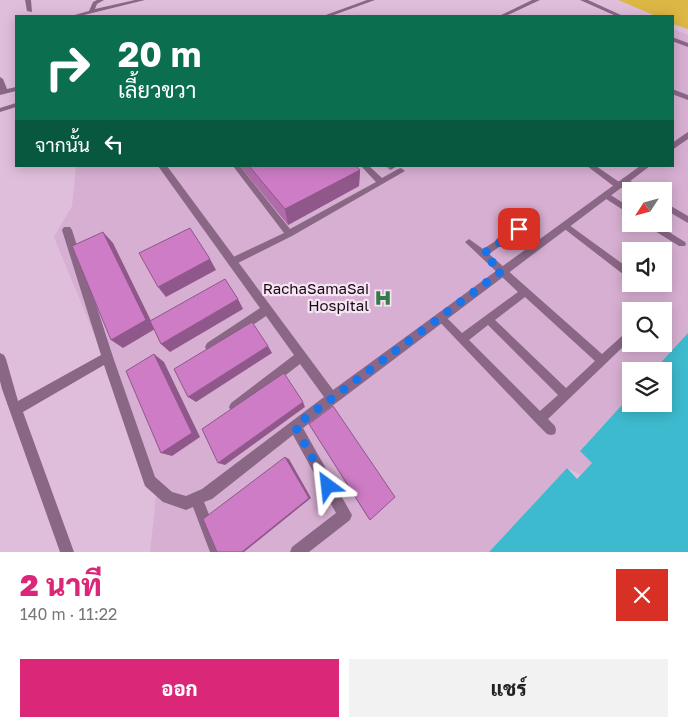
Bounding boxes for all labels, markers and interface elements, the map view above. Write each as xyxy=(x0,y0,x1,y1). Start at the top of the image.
text: 20 m xyxy=(118,33,201,75)
icon: right xyxy=(35,35,100,100)
text: เลี้ยวขวา xyxy=(118,76,196,103)
icon: left xyxy=(100,130,128,158)
text: จากนั้น xyxy=(35,133,90,156)
north arrow xyxy=(622,182,672,232)
map controls xyxy=(622,182,672,412)
pin xyxy=(498,208,540,250)
icon: arrive xyxy=(505,215,533,243)
button: sound xyxy=(622,242,672,292)
place label: RachaSamaSai Hospital xyxy=(263,279,369,314)
hospital icon: RachaSamaSai Hospital xyxy=(373,288,393,308)
button: search xyxy=(622,302,672,352)
button: layers xyxy=(622,362,672,412)
position arrow xyxy=(301,459,353,511)
text: 2 นาที xyxy=(20,567,102,603)
button: close xyxy=(616,569,668,621)
text: 140 m · 11:22 xyxy=(20,604,117,624)
button: ออก xyxy=(20,659,339,717)
button: แชร์ xyxy=(349,659,668,717)

